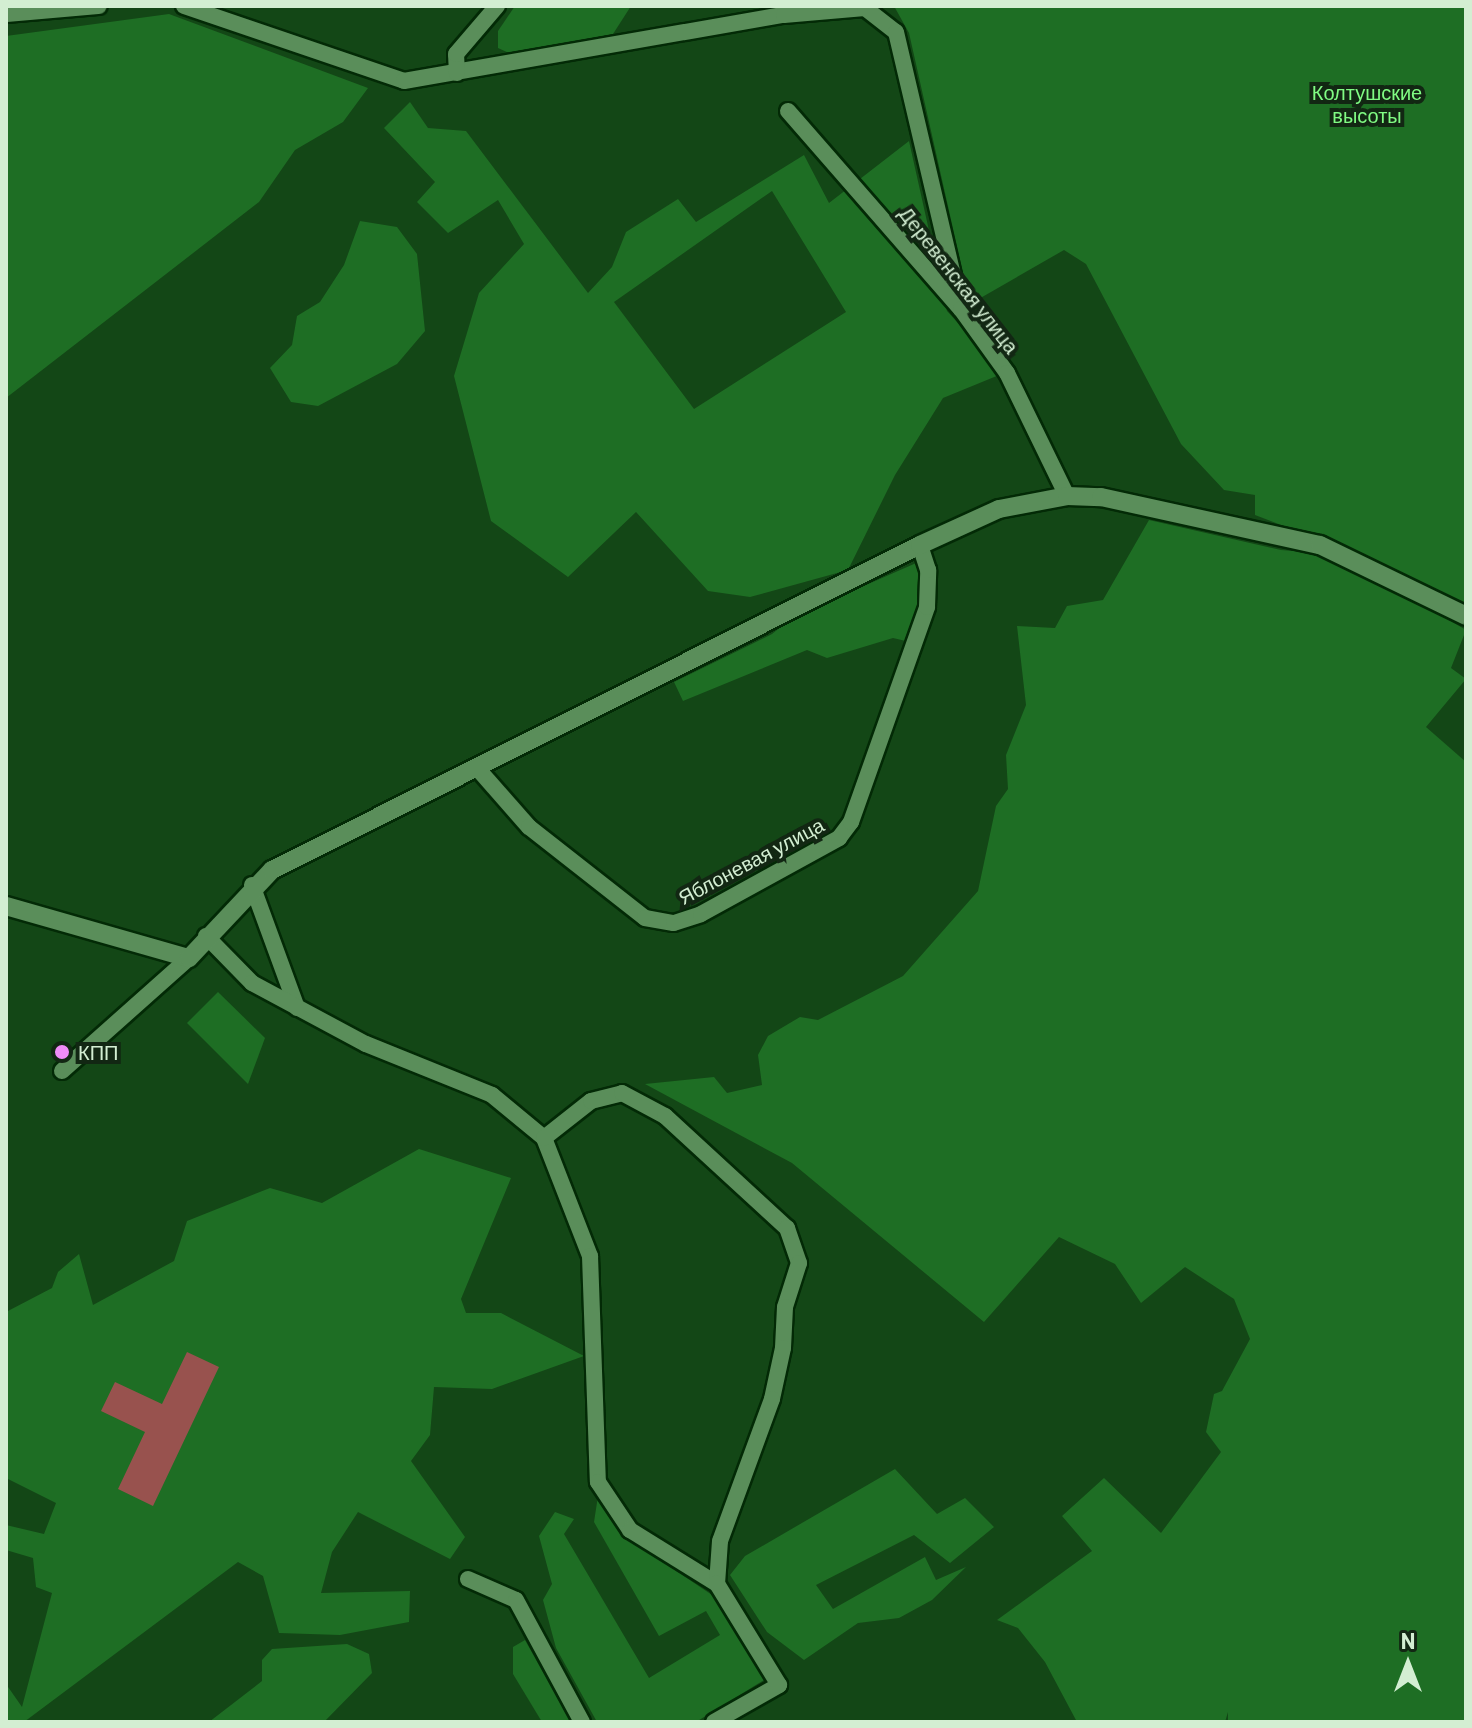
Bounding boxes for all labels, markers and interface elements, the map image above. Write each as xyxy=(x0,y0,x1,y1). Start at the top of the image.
park label: Колтушские высоты xyxy=(1312,81,1422,128)
street label: Деревенская улица xyxy=(894,202,1024,358)
street label: Яблоневая улица xyxy=(674,812,828,910)
place label: КПП xyxy=(78,1040,118,1064)
marker: КПП xyxy=(53,1043,71,1061)
north arrow xyxy=(1368,1624,1448,1704)
text: N xyxy=(1401,1627,1415,1653)

